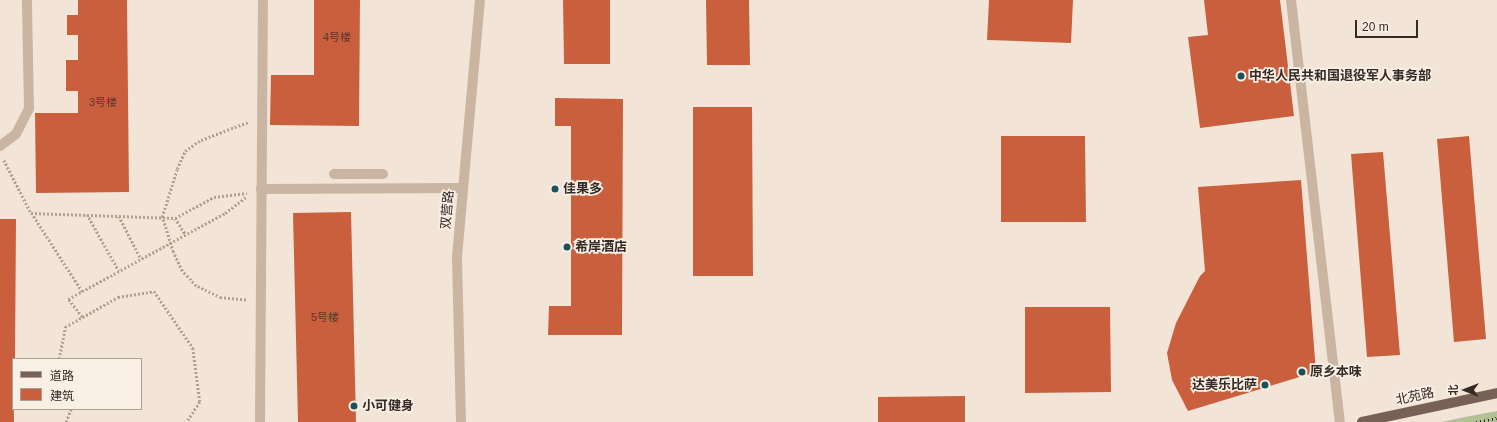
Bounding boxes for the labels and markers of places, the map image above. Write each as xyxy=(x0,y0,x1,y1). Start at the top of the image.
place label: 中华人民共和国退役军人事务部 xyxy=(1249,68,1431,84)
marker: 中华人民共和国退役军人事务部 xyxy=(1236,71,1246,81)
place label: 佳果多 xyxy=(563,181,602,197)
marker: 佳果多 xyxy=(550,184,560,194)
place label: 希岸酒店 xyxy=(575,239,627,255)
marker: 希岸酒店 xyxy=(562,242,572,252)
place label: 原乡本味 xyxy=(1310,364,1362,380)
marker: 原乡本味 xyxy=(1297,367,1307,377)
place label: 达美乐比萨 xyxy=(1192,377,1257,393)
marker: 达美乐比萨 xyxy=(1260,380,1270,390)
place label: 小可健身 xyxy=(362,398,414,414)
marker: 小可健身 xyxy=(349,401,359,411)

